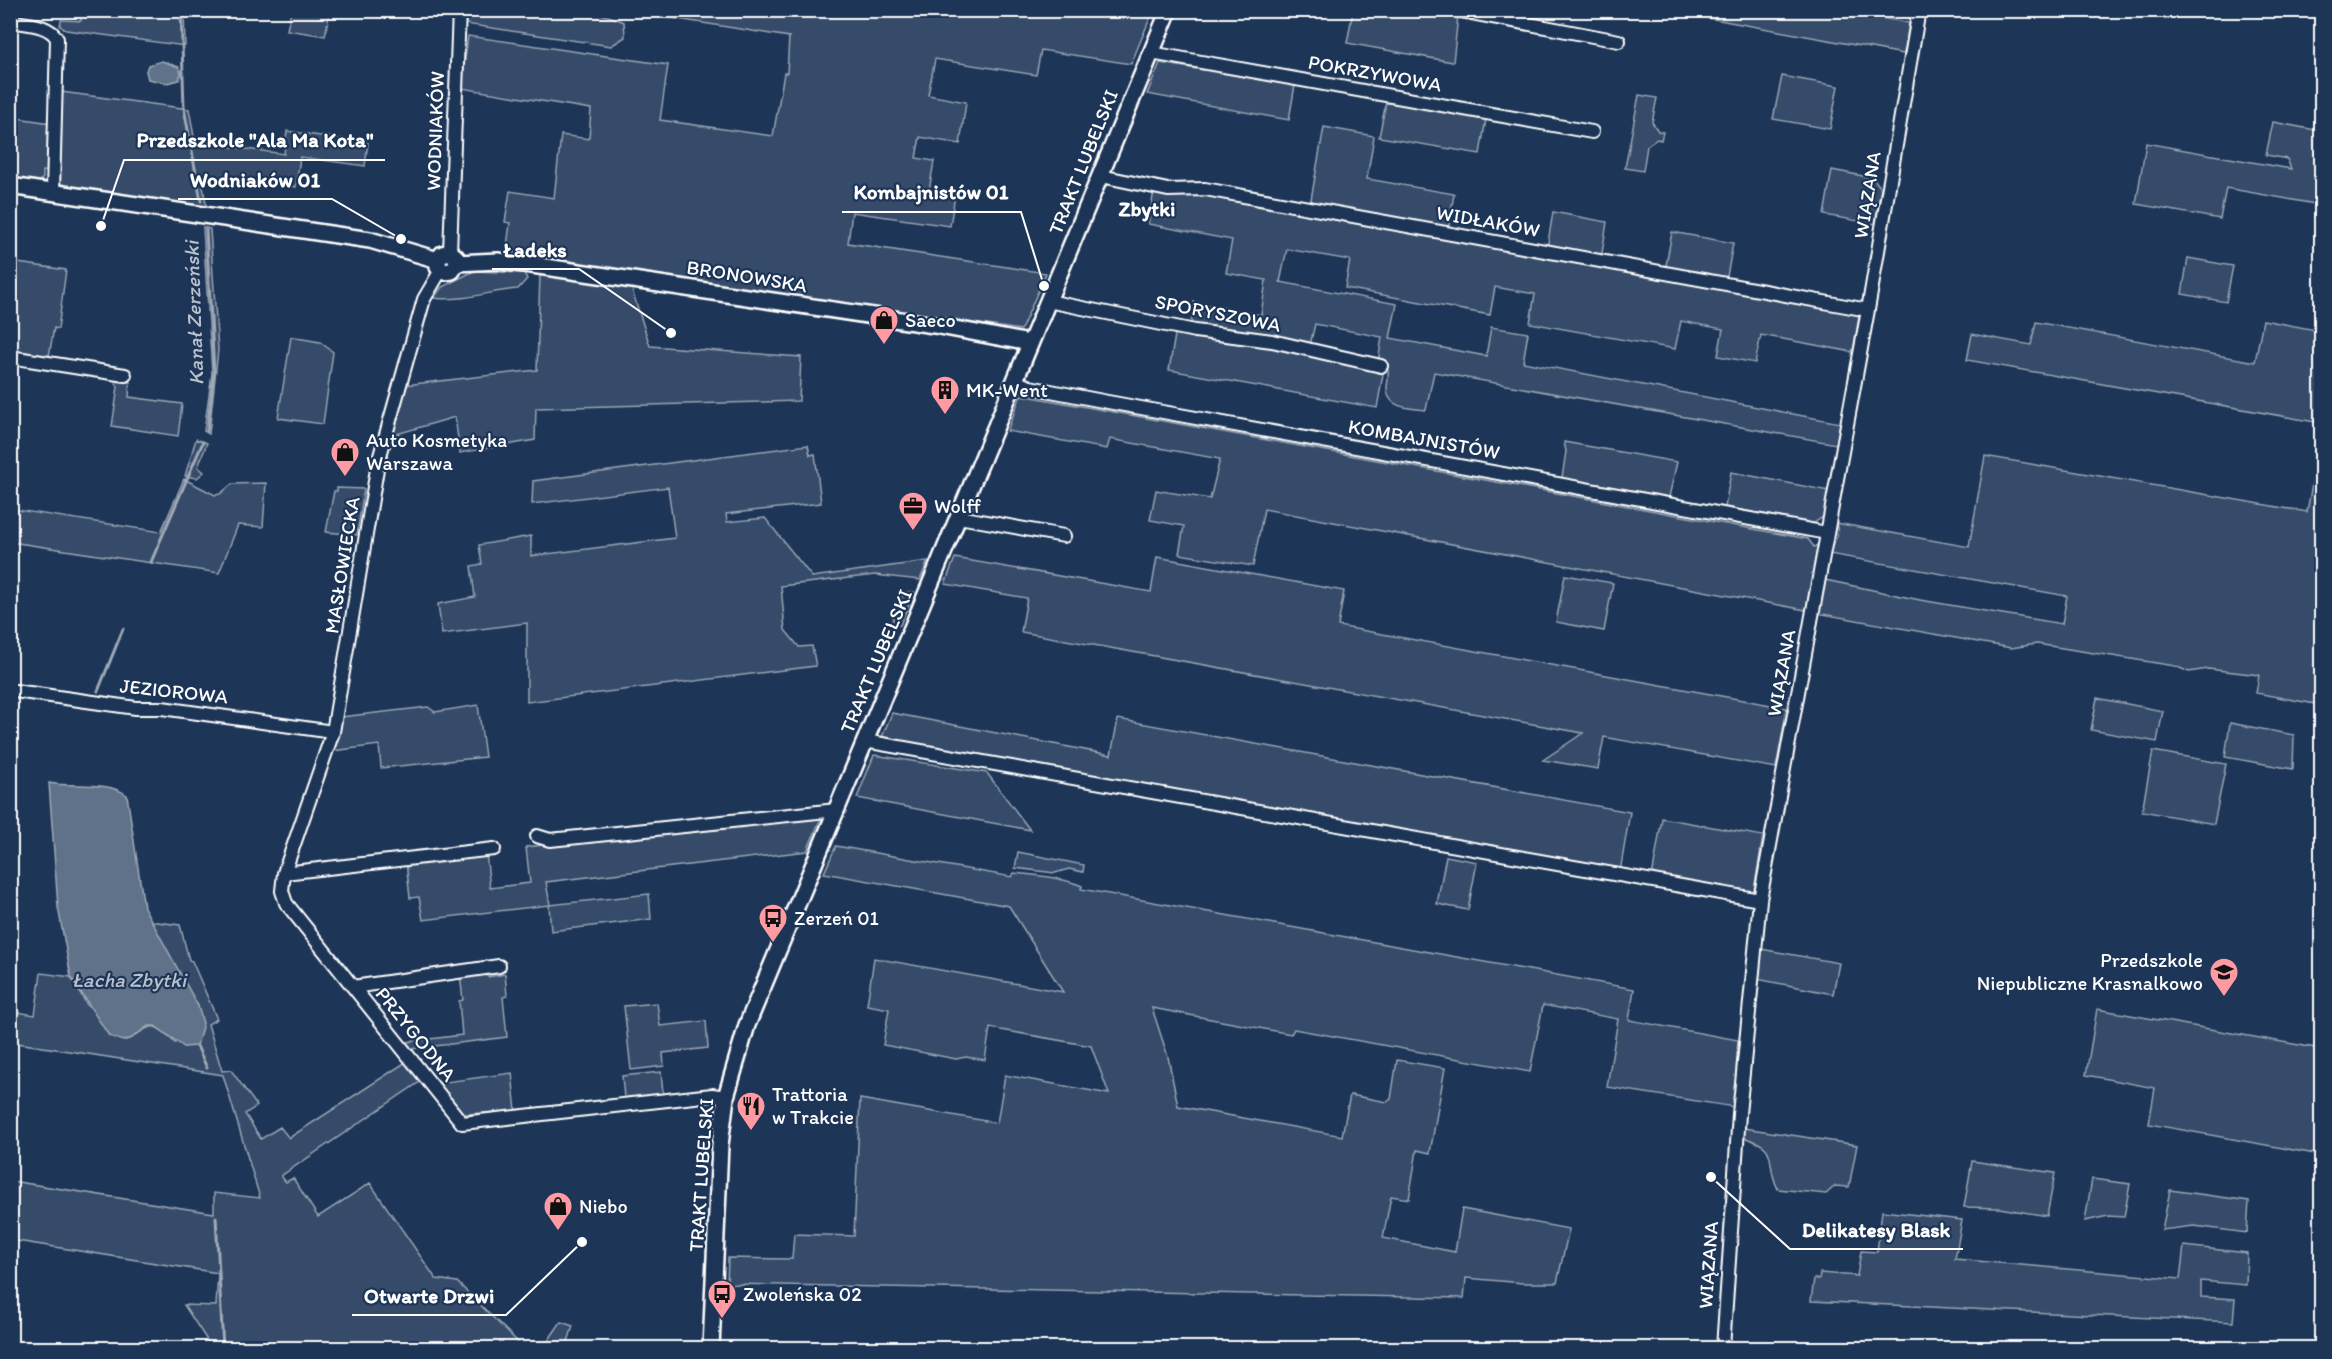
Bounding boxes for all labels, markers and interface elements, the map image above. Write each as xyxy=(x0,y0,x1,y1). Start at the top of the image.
street label: POKRZYWOWA xyxy=(1306,49,1444,97)
street label: WODNIAKÓW xyxy=(421,71,449,191)
street label: TRAKT LUBELSKI xyxy=(1043,86,1123,238)
callout: Przedszkole "Ala Ma Kota" xyxy=(124,121,385,160)
text: Przedszkole "Ala Ma Kota" xyxy=(136,127,374,152)
street label: WIĄZANA xyxy=(1848,150,1886,240)
callout: Wodniaków 01 xyxy=(178,160,332,199)
text: Wodniaków 01 xyxy=(190,167,320,192)
callout: Kombajnistów 01 xyxy=(842,173,1021,212)
text: Kombajnistów 01 xyxy=(853,179,1009,205)
district label: Zbytki xyxy=(1119,196,1175,222)
street label: WIDŁAKÓW xyxy=(1434,200,1542,242)
callout: Ładeks xyxy=(492,230,579,269)
text: Ładeks xyxy=(502,237,567,262)
water label: Kanał Zerzeński xyxy=(178,238,209,386)
street label: BRONOWSKA xyxy=(685,255,809,297)
street label: SPORYSZOWA xyxy=(1153,289,1283,337)
shop icon: Saeco xyxy=(868,304,900,346)
place label: Saeco xyxy=(905,308,956,332)
building icon: MK-Went xyxy=(929,374,961,416)
place label: MK-Went xyxy=(966,378,1048,402)
street label: KOMBAJNISTÓW xyxy=(1346,414,1502,464)
place label: Auto Kosmetyka Warszawa xyxy=(366,428,507,475)
shop icon: Auto Kosmetyka Warszawa xyxy=(329,436,361,478)
office icon: Wolff xyxy=(897,490,929,532)
place label: Wolff xyxy=(934,494,981,518)
street label: MASŁOWIECKA xyxy=(319,495,365,635)
street label: TRAKT LUBELSKI xyxy=(835,585,917,737)
street label: WIĄZANA xyxy=(1762,627,1800,718)
street label: JEZIOROWA xyxy=(119,673,229,709)
bus stop icon: Zerzeń 01 xyxy=(757,902,789,944)
place label: Zerzeń 01 xyxy=(794,906,879,930)
place label: Przedszkole Niepubliczne Krasnalkowo xyxy=(1977,948,2203,995)
school or university icon: Przedszkole Niepubliczne Krasnalkowo xyxy=(2208,956,2240,998)
water label: Łacha Zbytki xyxy=(72,967,189,992)
street label: PRZYGODNA xyxy=(371,982,461,1086)
place label: Trattoria w Trakcie xyxy=(772,1082,854,1129)
restaurant icon: Trattoria w Trakcie xyxy=(735,1090,767,1132)
street label: TRAKT LUBELSKI xyxy=(684,1097,718,1253)
shop icon: Niebo xyxy=(542,1190,574,1232)
place label: Niebo xyxy=(579,1194,628,1218)
callout: Delikatesy Blask xyxy=(1790,1210,1963,1249)
text: Delikatesy Blask xyxy=(1802,1217,1951,1243)
street label: WIĄZANA xyxy=(1693,1220,1723,1310)
callout: Otwarte Drzwi xyxy=(352,1276,506,1315)
bus stop icon: Zwoleńska 02 xyxy=(706,1278,738,1320)
place label: Zwoleńska 02 xyxy=(743,1282,862,1306)
text: Otwarte Drzwi xyxy=(364,1283,494,1308)

